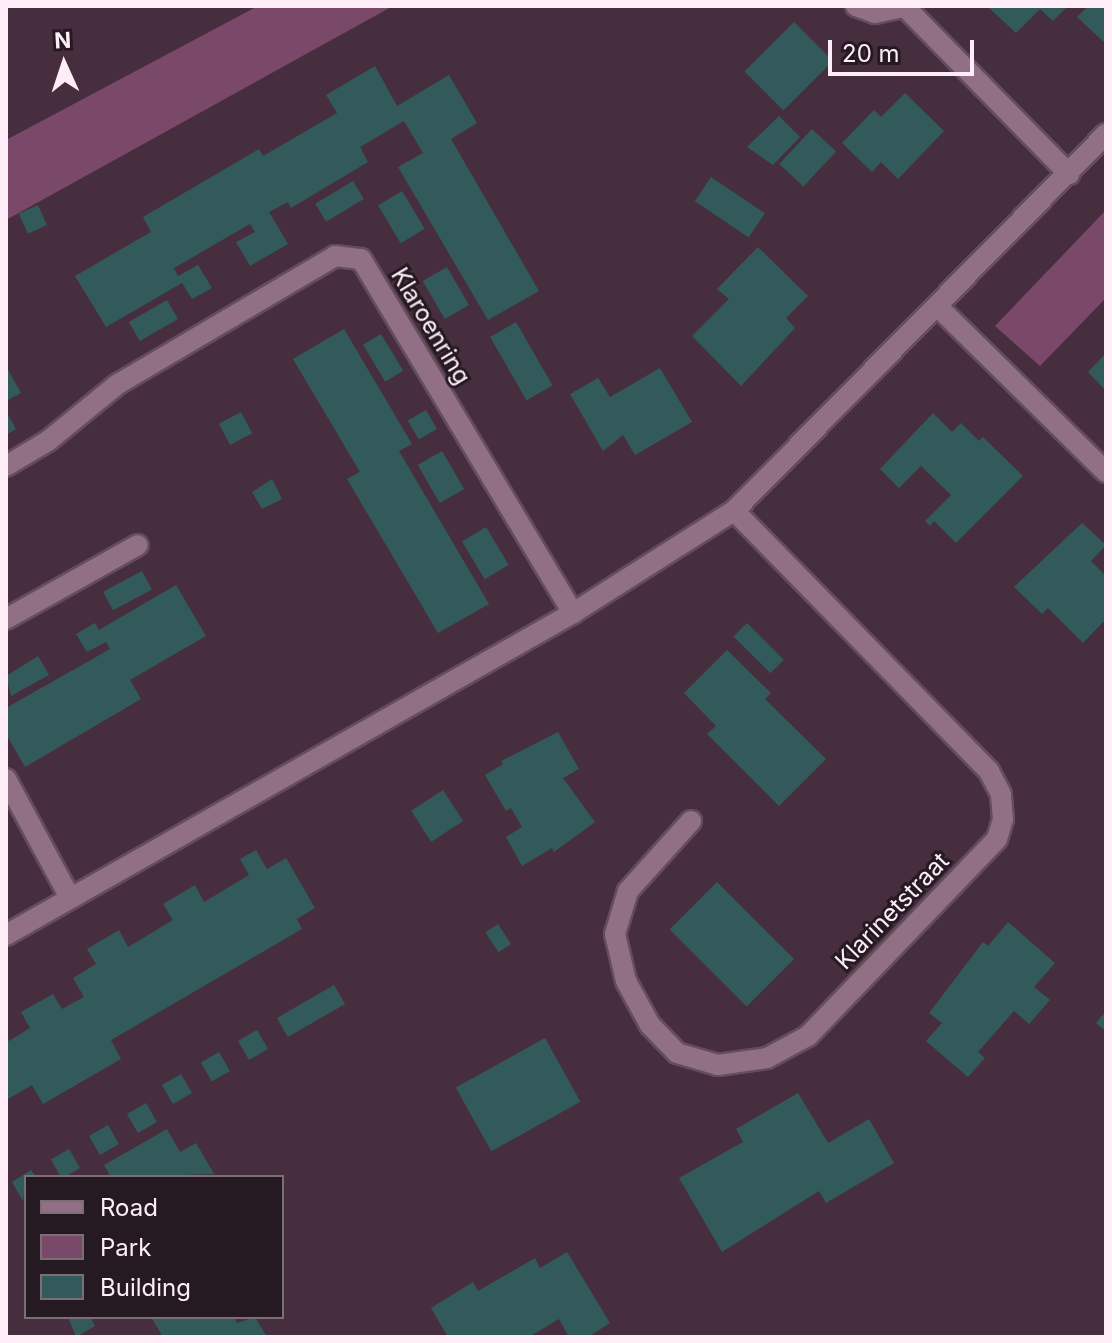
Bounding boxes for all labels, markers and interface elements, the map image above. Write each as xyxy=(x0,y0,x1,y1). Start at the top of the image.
north arrow xyxy=(24,24,104,104)
scale bar xyxy=(832,24,978,74)
text: N xyxy=(54,27,72,53)
text: 20 m xyxy=(842,39,900,68)
street label: Klaroenring xyxy=(385,263,477,389)
street label: Klarinetstraat xyxy=(829,847,955,975)
legend xyxy=(24,1175,284,1319)
text: Road xyxy=(100,1193,158,1222)
text: Park xyxy=(100,1233,151,1262)
text: Building xyxy=(100,1273,191,1302)

